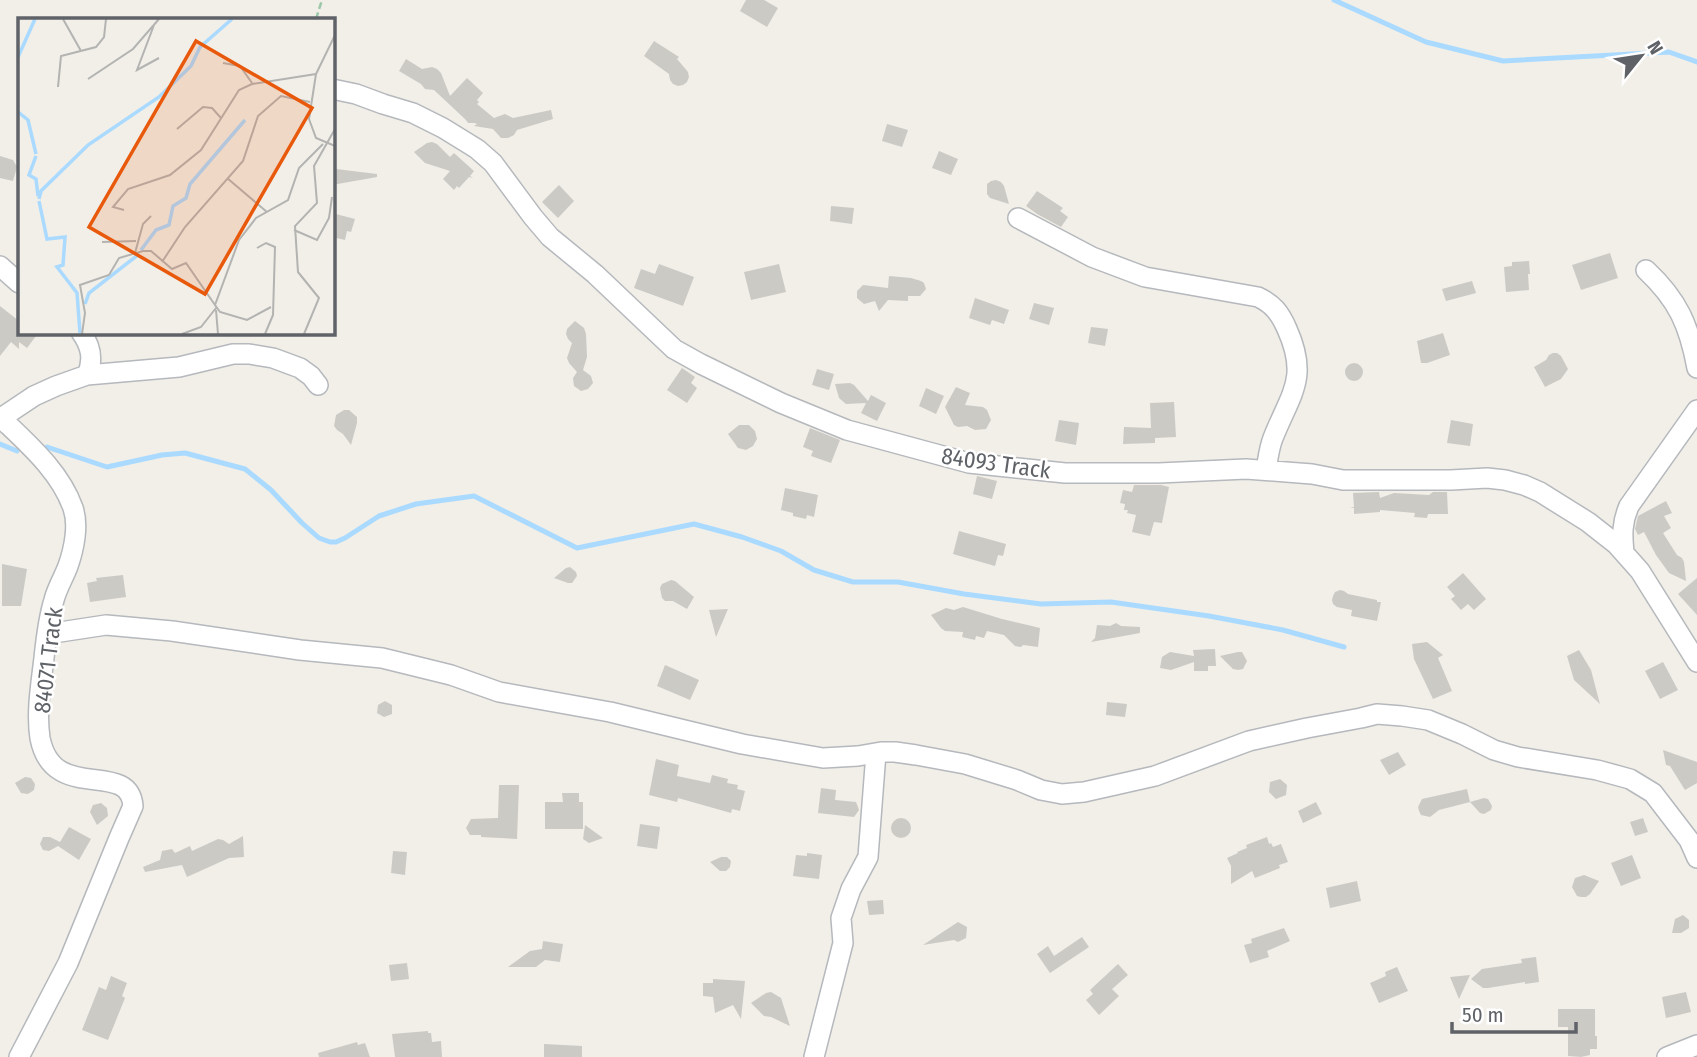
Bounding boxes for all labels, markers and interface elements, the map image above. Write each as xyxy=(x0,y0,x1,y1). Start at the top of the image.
inset map xyxy=(18,18,334,334)
north arrow xyxy=(1606,21,1676,91)
text: N xyxy=(1642,37,1668,58)
street label: 84093 Track xyxy=(940,441,1053,485)
street label: 84071 Track xyxy=(28,605,68,715)
scale bar xyxy=(1452,990,1576,1034)
text: 50 m xyxy=(1462,1002,1504,1028)

